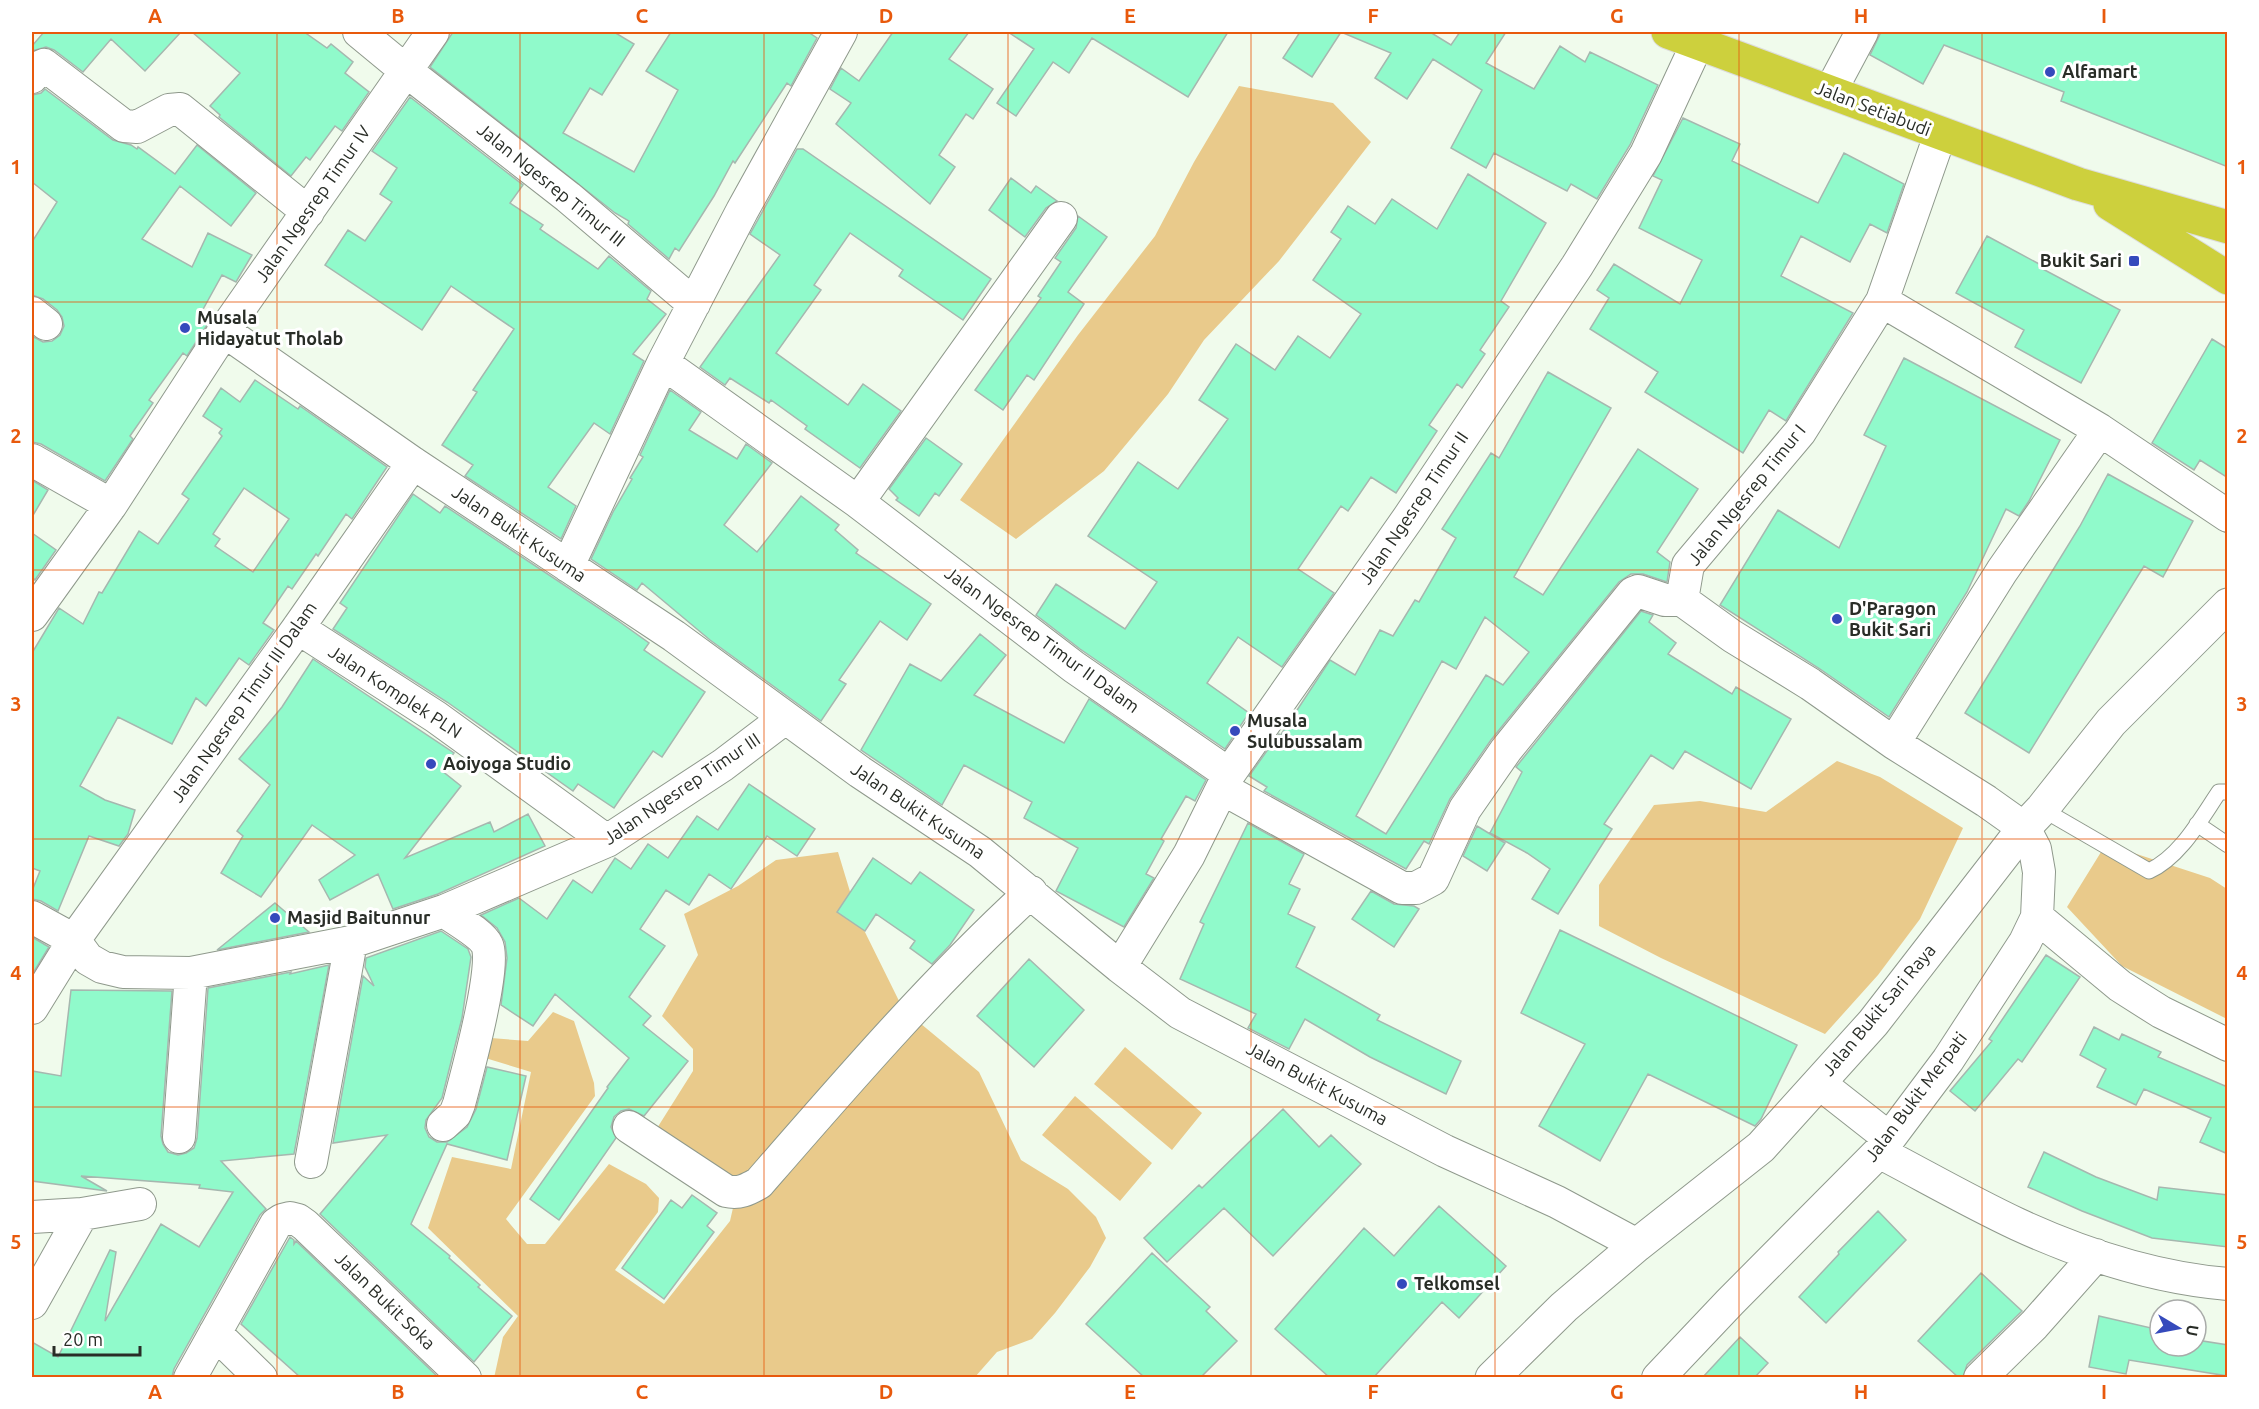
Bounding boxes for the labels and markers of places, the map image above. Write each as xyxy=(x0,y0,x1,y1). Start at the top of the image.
place label: Alfamart xyxy=(2062,61,2138,81)
marker: Alfamart xyxy=(2043,65,2057,79)
place label: Bukit Sari xyxy=(2040,250,2122,270)
marker: Bukit Sari xyxy=(2127,254,2141,268)
place label: Musala Hidayatut Tholab xyxy=(197,307,343,348)
marker: Musala Hidayatut Tholab xyxy=(178,321,192,335)
place label: D'Paragon Bukit Sari xyxy=(1849,598,1936,639)
marker: D'Paragon Bukit Sari xyxy=(1830,612,1844,626)
place label: Musala Sulubussalam xyxy=(1247,710,1363,751)
marker: Musala Sulubussalam xyxy=(1228,724,1242,738)
place label: Aoiyoga Studio xyxy=(443,753,571,773)
marker: Aoiyoga Studio xyxy=(424,757,438,771)
place label: Masjid Baitunnur xyxy=(287,907,431,927)
marker: Masjid Baitunnur xyxy=(268,911,282,925)
place label: Telkomsel xyxy=(1414,1273,1500,1293)
marker: Telkomsel xyxy=(1395,1277,1409,1291)

